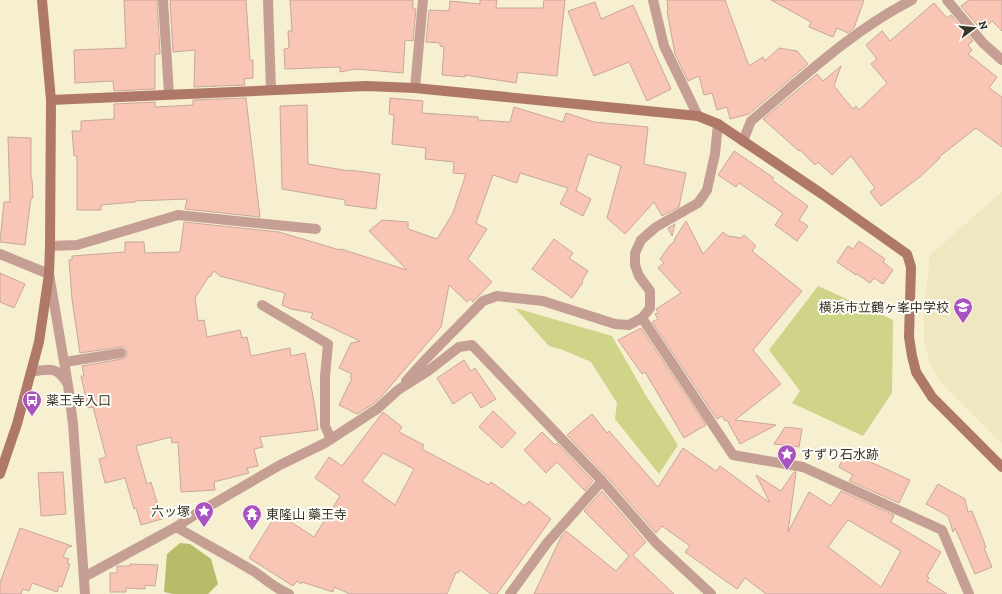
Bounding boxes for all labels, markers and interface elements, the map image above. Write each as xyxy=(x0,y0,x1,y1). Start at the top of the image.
north arrow xyxy=(954,8,994,48)
text: N xyxy=(976,20,991,32)
school or university icon: 横浜市立鶴ヶ峯中学校 xyxy=(952,296,974,324)
place label: 横浜市立鶴ヶ峯中学校 xyxy=(819,300,949,315)
bus stop icon: 薬王寺入口 xyxy=(21,389,43,417)
place label: 薬王寺入口 xyxy=(46,393,111,408)
place icon: すずり石水跡 xyxy=(776,443,798,471)
place label: すずり石水跡 xyxy=(801,447,879,462)
place icon: 六ッ塚 xyxy=(193,500,215,528)
temple icon: 東隆山 藥王寺 xyxy=(241,503,263,531)
place label: 六ッ塚 xyxy=(151,504,190,519)
place label: 東隆山 藥王寺 xyxy=(266,507,347,522)

